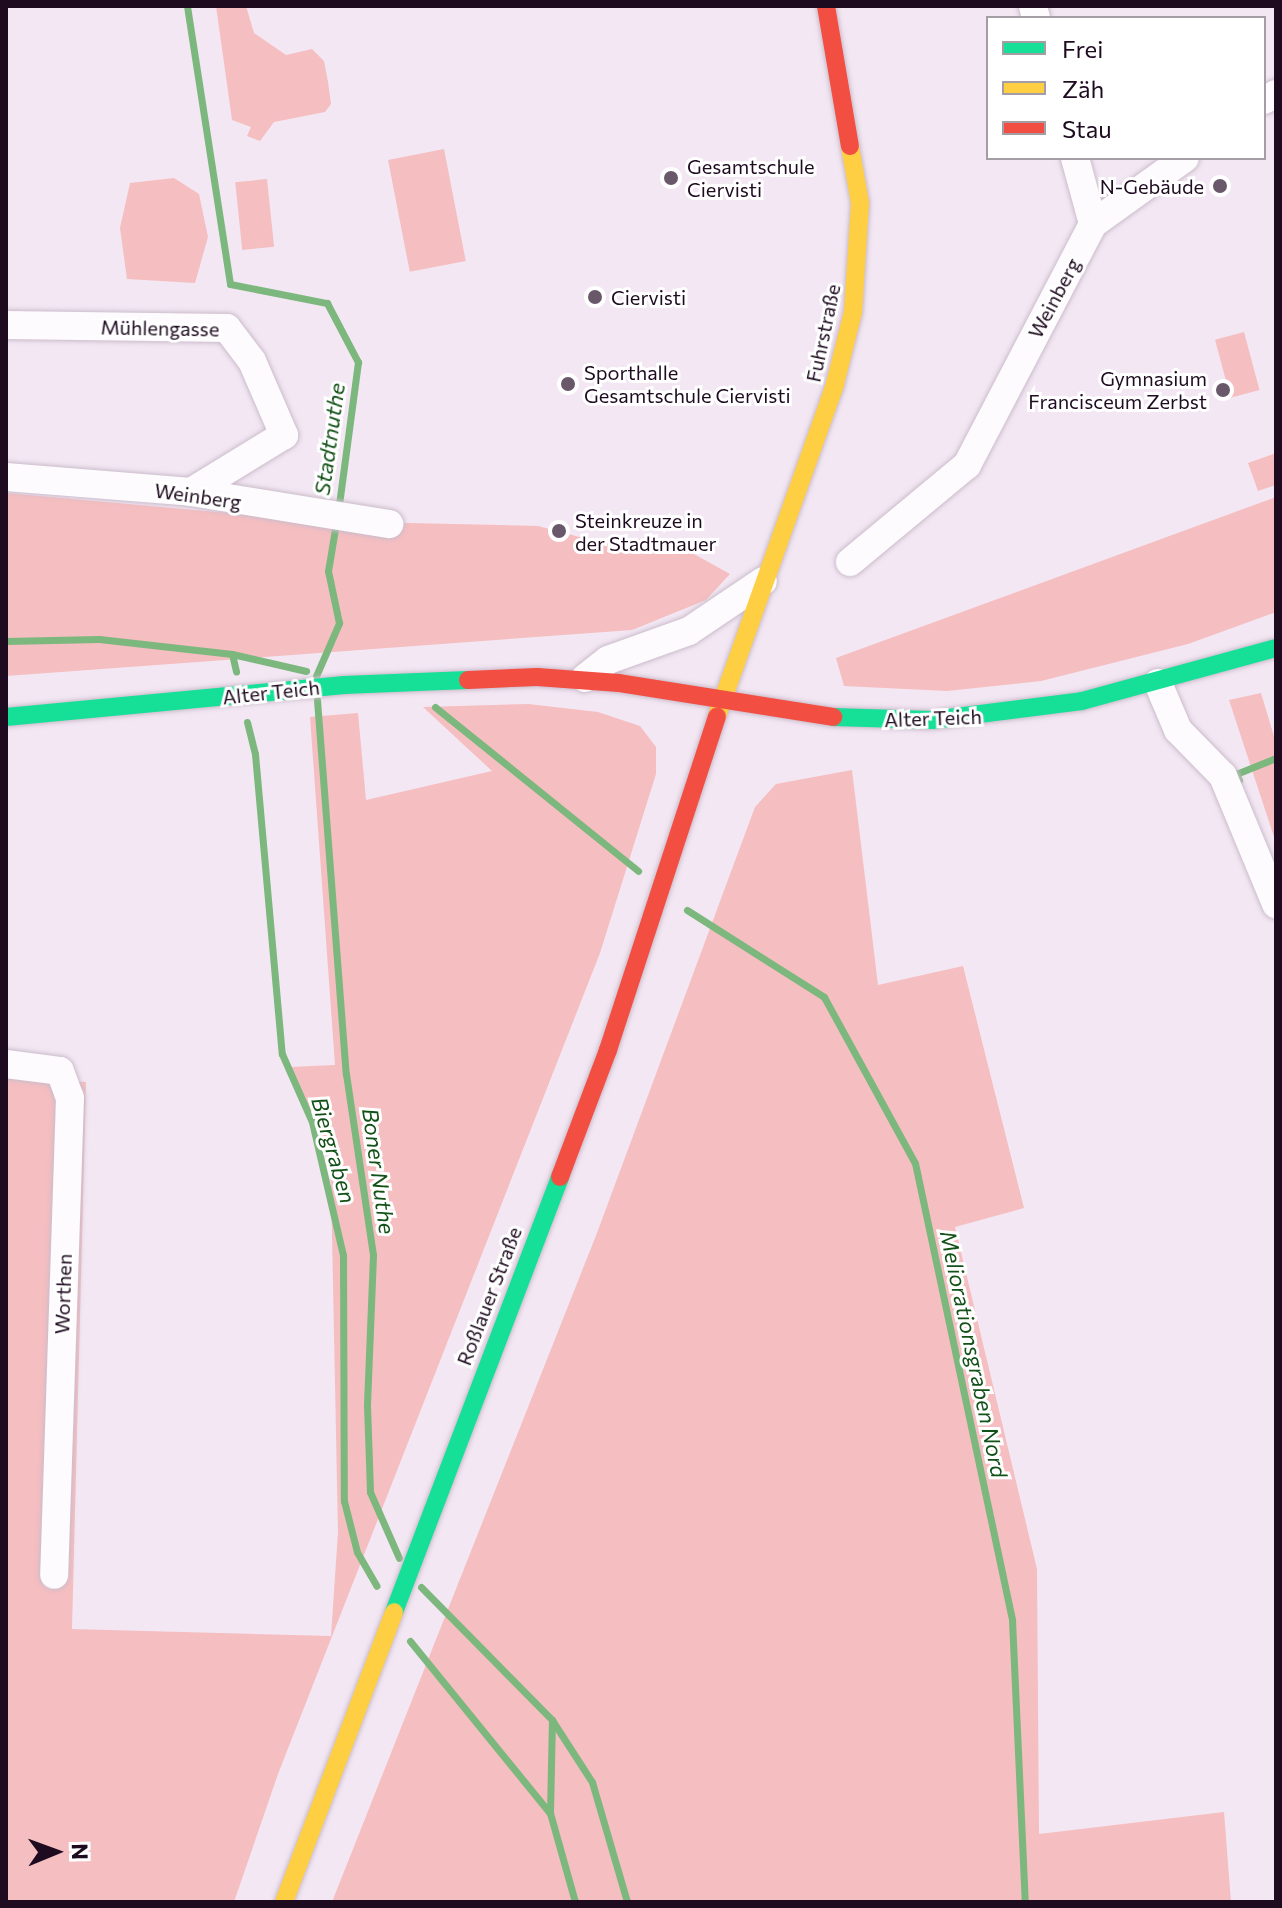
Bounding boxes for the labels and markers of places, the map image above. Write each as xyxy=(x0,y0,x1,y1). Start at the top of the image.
place label: Gesamtschule Ciervisti xyxy=(687,154,815,201)
marker: Gesamtschule Ciervisti xyxy=(662,169,680,187)
place label: N-Gebäude xyxy=(1100,174,1204,198)
marker: N-Gebäude xyxy=(1211,177,1229,195)
place label: Ciervisti xyxy=(611,285,686,309)
marker: Ciervisti xyxy=(586,288,604,306)
place label: Sporthalle Gesamtschule Ciervisti xyxy=(584,360,791,407)
place label: Gymnasium Francisceum Zerbst xyxy=(1028,366,1207,413)
marker: Sporthalle Gesamtschule Ciervisti xyxy=(559,375,577,393)
marker: Gymnasium Francisceum Zerbst xyxy=(1214,381,1232,399)
place label: Steinkreuze in der Stadtmauer xyxy=(575,508,716,555)
marker: Steinkreuze in der Stadtmauer xyxy=(550,522,568,540)

